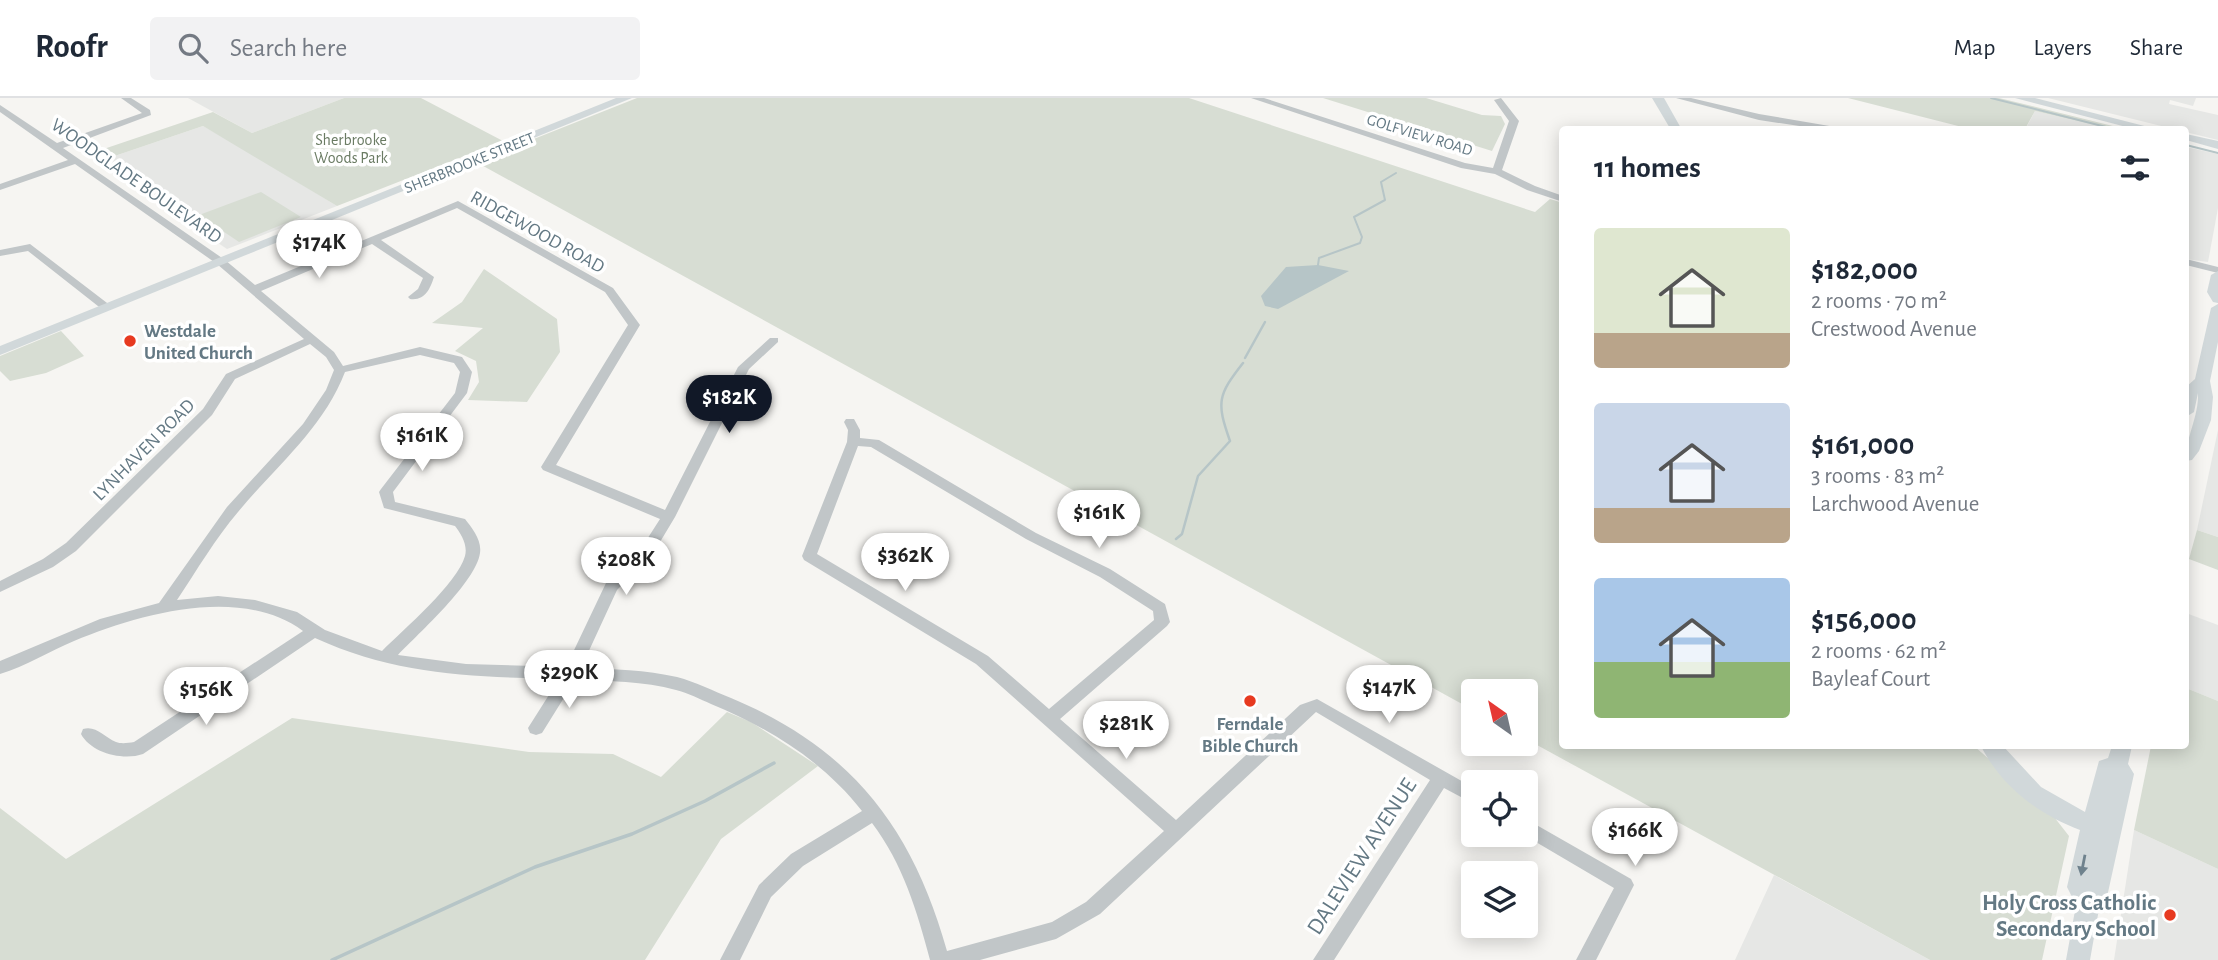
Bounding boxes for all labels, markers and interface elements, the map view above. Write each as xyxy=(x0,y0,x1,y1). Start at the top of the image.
search box xyxy=(150,17,640,80)
icon: search xyxy=(174,29,212,67)
text: Roofr xyxy=(35,31,108,64)
text: Search here xyxy=(230,35,347,61)
text: Map xyxy=(1953,36,1995,60)
text: Layers xyxy=(2033,36,2092,60)
text: Share xyxy=(2130,36,2183,60)
street label: GOLFVIEW ROAD xyxy=(1365,111,1475,159)
street label: WOODGLADE BOULEVARD xyxy=(47,115,225,247)
street label: SHERBROOKE STREET xyxy=(402,129,537,196)
park label: Sherbrooke Woods Park xyxy=(314,132,389,166)
icon: filters xyxy=(2116,149,2154,187)
text: 11 homes xyxy=(1594,153,1701,183)
street label: RIDGEWOOD ROAD xyxy=(467,188,608,277)
pin: $174K xyxy=(270,220,368,280)
text: $174K xyxy=(292,231,346,254)
text: $182,000 xyxy=(1811,255,1918,285)
icon: home xyxy=(1650,256,1734,340)
text: 2 rooms · 70 m² xyxy=(1811,290,1947,313)
text: Crestwood Avenue xyxy=(1811,318,1977,341)
place label: Westdale United Church xyxy=(144,322,253,363)
marker: Westdale United Church xyxy=(122,333,138,349)
pin: $182K xyxy=(680,376,778,435)
text: $182K xyxy=(702,386,756,409)
street label: LYNHAVEN ROAD xyxy=(90,396,198,504)
pin: $161K xyxy=(373,414,471,473)
text: $161K xyxy=(396,424,448,447)
text: $161,000 xyxy=(1811,430,1914,460)
icon: home xyxy=(1650,431,1734,515)
text: 3 rooms · 83 m² xyxy=(1811,465,1944,488)
pin: $161K xyxy=(1050,490,1148,550)
text: Larchwood Avenue xyxy=(1811,493,1979,516)
text: $161K xyxy=(1073,501,1125,524)
pin: $362K xyxy=(856,533,954,593)
pin: $208K xyxy=(577,538,675,597)
text: $362K xyxy=(877,544,933,567)
text: $208K xyxy=(597,548,655,571)
text: $156,000 xyxy=(1811,605,1917,635)
icon: home xyxy=(1650,606,1734,690)
text: 2 rooms · 62 m² xyxy=(1811,640,1946,663)
pin: $290K xyxy=(520,650,618,710)
text: $290K xyxy=(540,661,598,684)
pin: $147K xyxy=(1340,666,1438,725)
pin: $156K xyxy=(157,668,255,727)
text: Bayleaf Court xyxy=(1811,668,1930,691)
text: $147K xyxy=(1362,676,1416,699)
text: $156K xyxy=(179,678,233,701)
north arrow xyxy=(1461,679,1538,756)
map controls xyxy=(1461,679,1538,938)
marker: Ferndale Bible Church xyxy=(1242,693,1258,709)
pin: $281K xyxy=(1077,702,1175,761)
text: $281K xyxy=(1099,712,1153,735)
place label: Ferndale Bible Church xyxy=(1202,715,1298,756)
button: locate xyxy=(1461,770,1538,847)
street label: DALEVIEW AVENUE xyxy=(1303,775,1421,939)
pin: $166K xyxy=(1586,808,1684,868)
text: $166K xyxy=(1608,819,1662,842)
one-way arrow xyxy=(2077,854,2088,876)
button: layers xyxy=(1461,861,1538,938)
place label: Holy Cross Catholic Secondary School xyxy=(1982,892,2156,941)
marker: Holy Cross Catholic Secondary School xyxy=(2162,907,2178,923)

